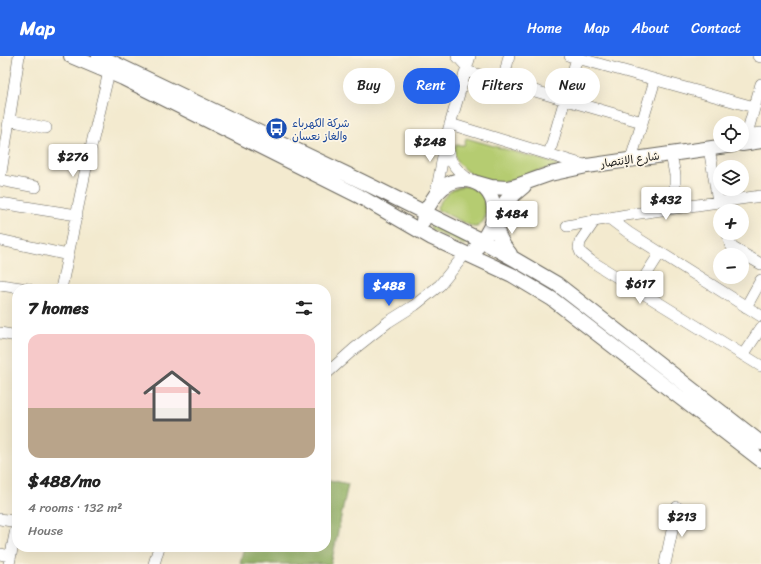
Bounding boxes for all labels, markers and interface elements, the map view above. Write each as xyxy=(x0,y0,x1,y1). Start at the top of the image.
text: Map xyxy=(20,12,55,45)
text: Home xyxy=(527,16,562,41)
text: Map xyxy=(584,16,610,41)
text: About xyxy=(632,16,669,41)
text: Contact xyxy=(691,16,741,41)
chip: Buy xyxy=(343,68,395,104)
chip: Rent xyxy=(403,68,460,104)
chip: Filters xyxy=(468,68,537,104)
chip: New xyxy=(545,68,600,104)
place label: شركة الكهرباء والغاز نعسان xyxy=(292,114,350,146)
bus stop icon: شركة الكهرباء والغاز نعسان xyxy=(264,116,290,142)
map controls xyxy=(713,116,749,284)
button: locate xyxy=(713,116,749,152)
pin: $248 xyxy=(406,129,454,163)
text: $248 xyxy=(414,130,446,153)
pin: $276 xyxy=(49,144,97,178)
text: $276 xyxy=(57,145,89,168)
street label: شارع الإنتصار xyxy=(598,146,661,174)
button: layers xyxy=(713,160,749,196)
pin: $432 xyxy=(642,187,690,221)
text: $432 xyxy=(650,188,682,211)
pin: $484 xyxy=(488,201,536,235)
text: $484 xyxy=(496,202,528,225)
button: + xyxy=(713,204,749,240)
button: − xyxy=(713,248,749,284)
pin: $617 xyxy=(616,271,664,305)
text: $617 xyxy=(625,272,655,295)
pin: $488 xyxy=(365,273,413,307)
text: $488 xyxy=(373,274,405,297)
text: 7 homes xyxy=(28,293,88,323)
icon: filters xyxy=(293,297,315,319)
icon: home xyxy=(136,360,208,432)
text: $488/mo xyxy=(28,466,101,496)
text: 4 rooms · 132 m² xyxy=(28,496,122,519)
pin: $213 xyxy=(658,504,706,538)
text: $213 xyxy=(668,505,696,528)
text: House xyxy=(28,519,63,542)

